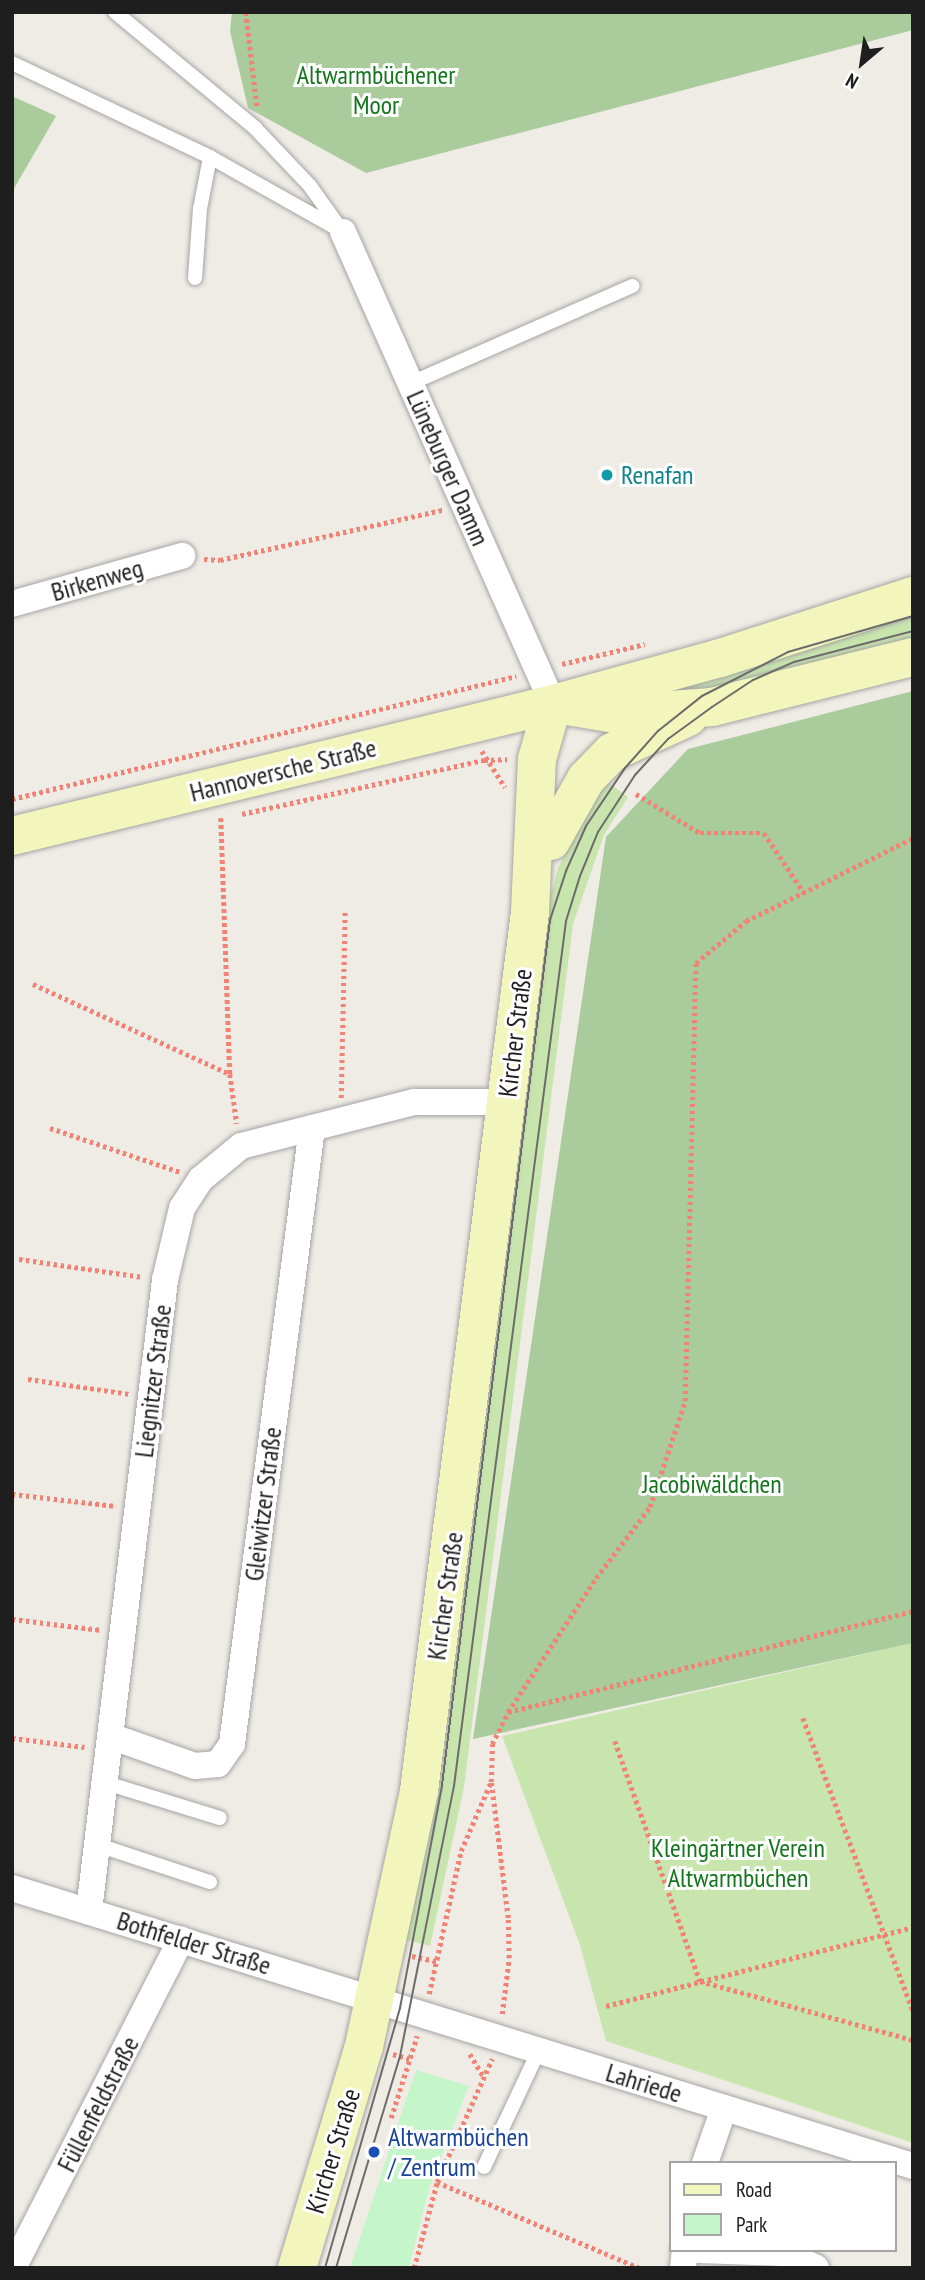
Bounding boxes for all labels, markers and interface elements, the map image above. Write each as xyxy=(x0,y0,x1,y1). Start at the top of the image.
north arrow xyxy=(827,28,897,98)
park label: Altwarmbüchener Moor xyxy=(297,59,455,120)
text: N xyxy=(842,68,862,94)
street label: Lüneburger Damm xyxy=(400,386,496,550)
place label: Renafan xyxy=(621,459,694,491)
marker: Renafan xyxy=(599,467,615,483)
street label: Birkenweg xyxy=(48,552,146,608)
street label: Hannoversche Straße xyxy=(187,732,379,808)
street label: Kircher Straße xyxy=(492,967,538,1099)
street label: Liegnitzer Straße xyxy=(128,1303,178,1459)
street label: Gleiwitzer Straße xyxy=(238,1425,288,1583)
park label: Jacobiwäldchen xyxy=(642,1468,782,1500)
street label: Kircher Straße xyxy=(421,1530,469,1662)
park label: Kleingärtner Verein Altwarmbüchen xyxy=(651,1832,825,1894)
street label: Bothfelder Straße xyxy=(113,1905,275,1981)
street label: Füllenfeldstraße xyxy=(51,2031,145,2177)
street label: Lahriede xyxy=(602,2057,686,2109)
street label: Kircher Straße xyxy=(299,2085,367,2217)
place label: Altwarmbüchen / Zentrum xyxy=(388,2121,529,2182)
marker: Altwarmbüchen / Zentrum xyxy=(366,2144,382,2160)
legend xyxy=(670,2161,897,2252)
text: Road xyxy=(736,2176,772,2203)
text: Park xyxy=(736,2211,767,2238)

